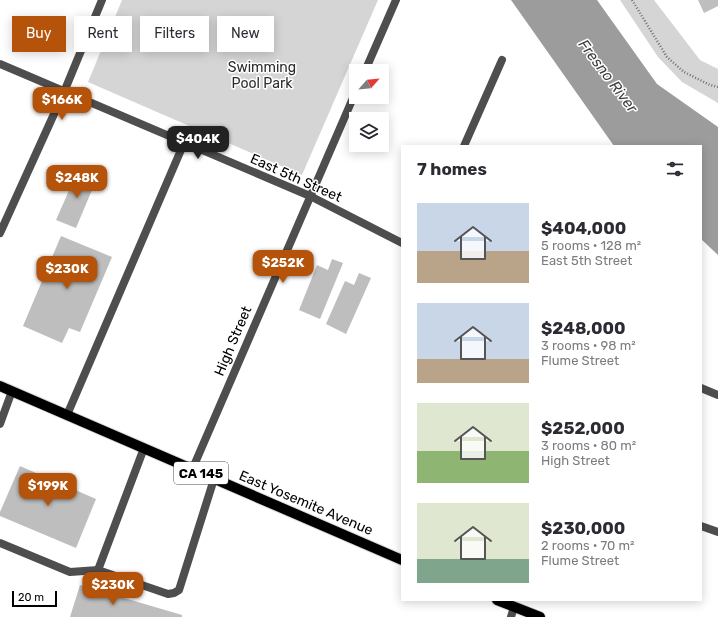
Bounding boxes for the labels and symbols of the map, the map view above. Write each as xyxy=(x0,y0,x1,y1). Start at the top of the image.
water label: Fresno River xyxy=(575,36,642,117)
park label: Swimming Pool Park xyxy=(228,59,296,92)
north arrow xyxy=(349,64,389,104)
pin: $166K xyxy=(34,87,90,121)
pin: $404K xyxy=(170,126,226,160)
street label: East 5th Street xyxy=(248,150,345,206)
pin: $248K xyxy=(49,165,105,199)
pin: $252K xyxy=(255,250,311,284)
pin: $230K xyxy=(39,256,95,290)
street label: High Street xyxy=(211,303,256,378)
road number: CA 145 xyxy=(174,462,228,484)
street label: East Yosemite Avenue xyxy=(236,467,376,539)
pin: $199K xyxy=(20,473,76,507)
pin: $230K xyxy=(85,572,141,606)
scale bar xyxy=(12,589,57,608)

